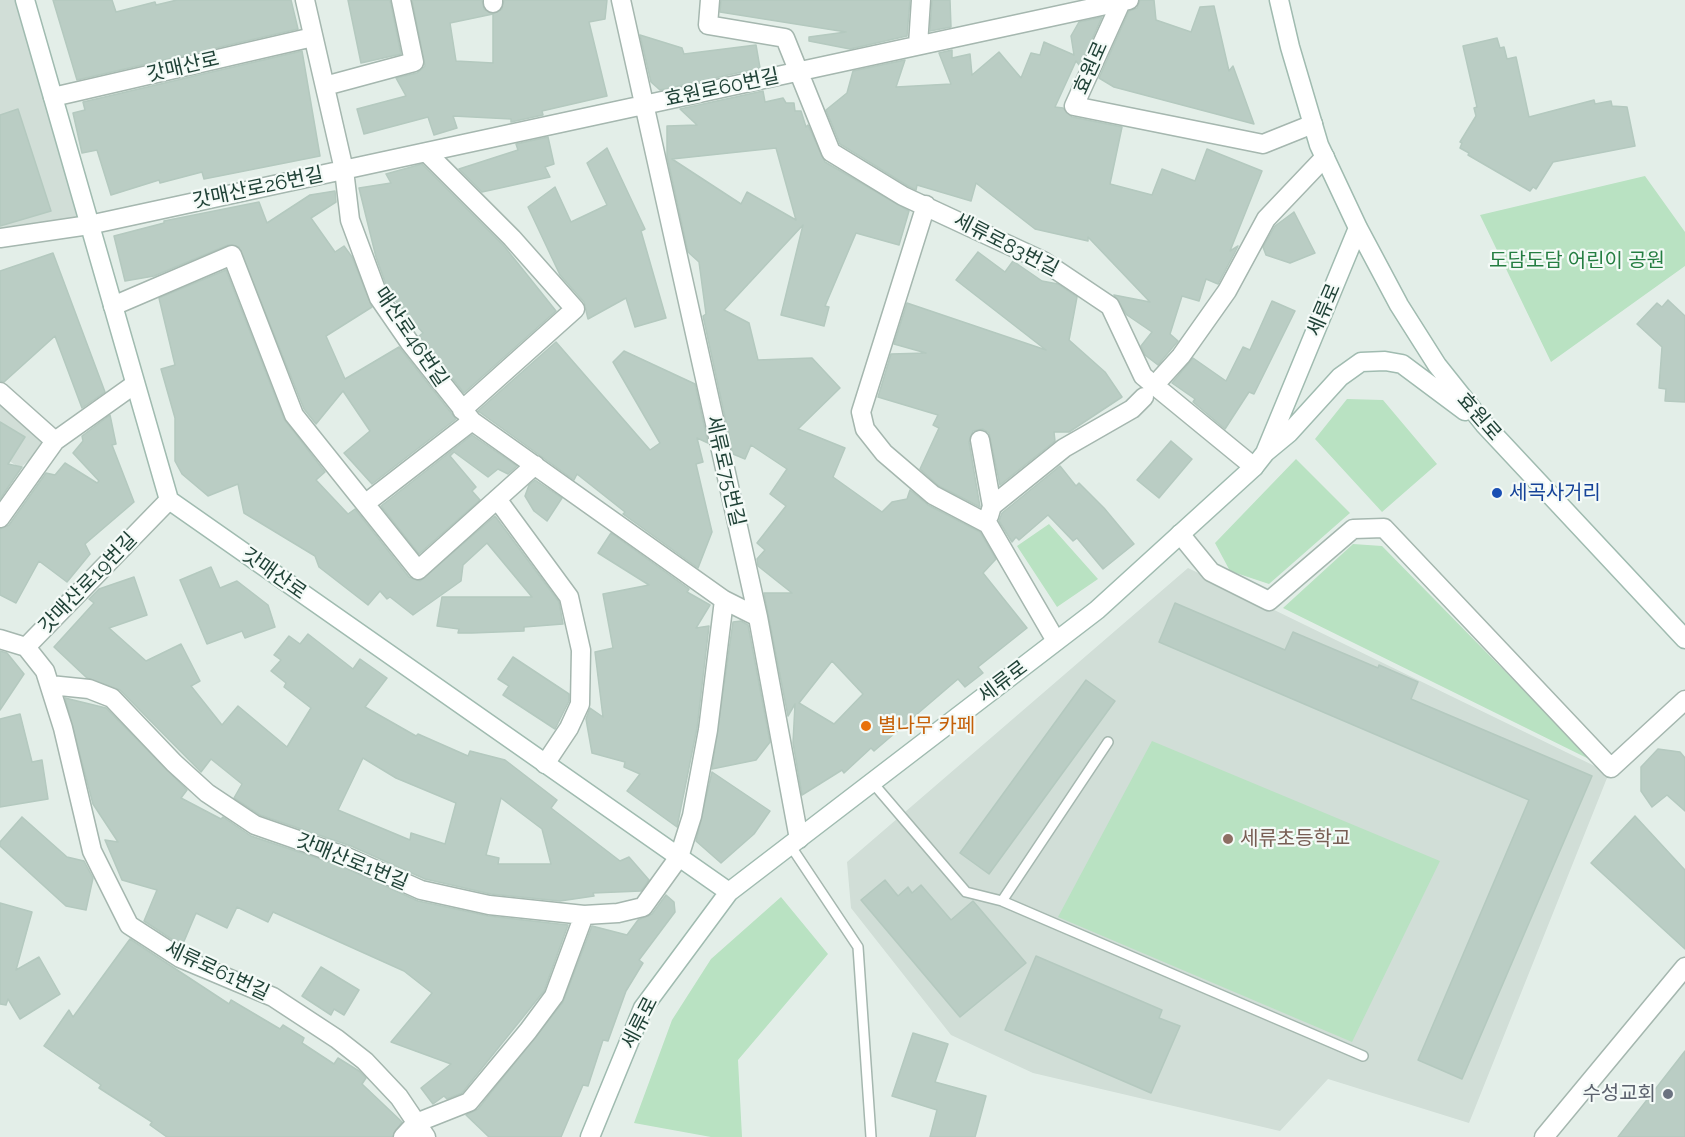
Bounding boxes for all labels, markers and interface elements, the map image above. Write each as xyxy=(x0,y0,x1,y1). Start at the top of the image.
street label: 효원로 xyxy=(1069,38,1113,98)
street label: 갓매산로 xyxy=(144,47,222,87)
street label: 효원로60번길 xyxy=(663,64,781,112)
street label: 갓매산로26번길 xyxy=(191,162,325,214)
street label: 세류로83번길 xyxy=(950,208,1062,282)
park label: 도담도담 어린이 공원 xyxy=(1489,249,1665,273)
street label: 세류로 xyxy=(1302,280,1346,340)
street label: 매산로46번길 xyxy=(369,283,453,391)
street label: 효원로 xyxy=(1452,388,1506,446)
street label: 세류로75번길 xyxy=(701,413,749,529)
place label: 세곡사거리 xyxy=(1509,481,1601,505)
marker: 세곡사거리 xyxy=(1490,486,1504,500)
street label: 갓매산로19번길 xyxy=(34,528,142,638)
street label: 갓매산로 xyxy=(237,543,311,605)
street label: 세류로 xyxy=(974,656,1032,708)
place label: 별나무 카페 xyxy=(878,714,975,738)
marker: 별나무 카페 xyxy=(859,719,873,733)
place label: 세류초등학교 xyxy=(1240,827,1350,851)
street label: 갓매산로1번길 xyxy=(292,829,412,895)
marker: 세류초등학교 xyxy=(1221,832,1235,846)
street label: 세류로61번길 xyxy=(161,936,273,1006)
street label: 세류로 xyxy=(617,993,663,1053)
place label: 수성교회 xyxy=(1582,1082,1656,1106)
marker: 수성교회 xyxy=(1661,1087,1675,1101)

